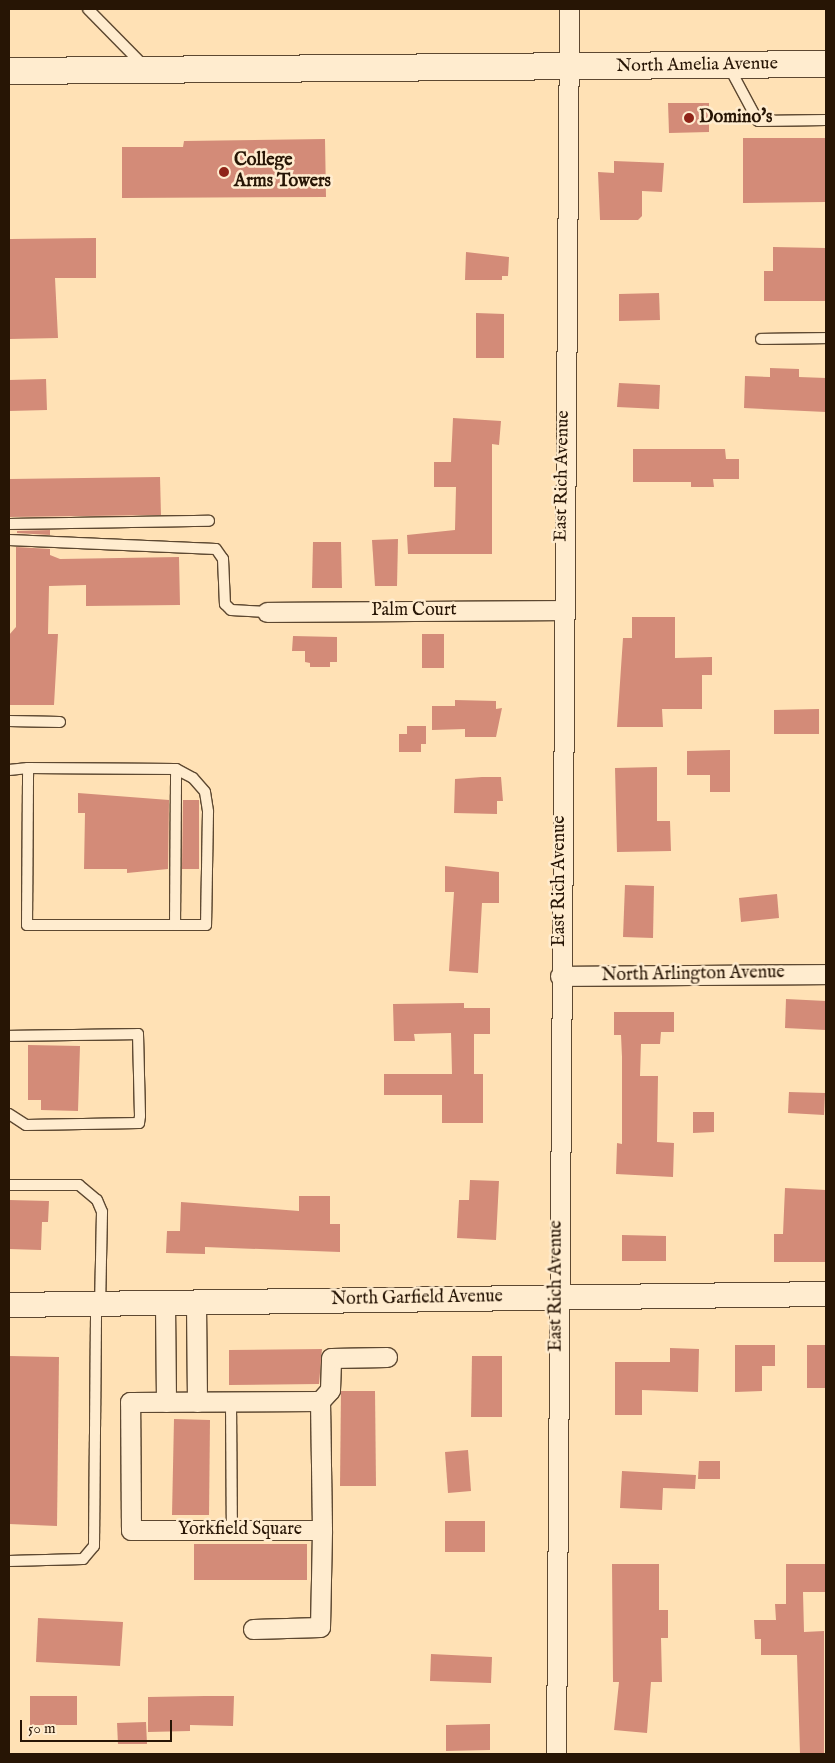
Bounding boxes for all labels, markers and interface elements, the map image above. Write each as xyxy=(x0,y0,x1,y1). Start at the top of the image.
street label: North Amelia Avenue xyxy=(616,54,778,78)
place label: Domino's xyxy=(699,107,772,129)
marker: Domino's xyxy=(683,112,695,124)
place label: College Arms Towers xyxy=(234,151,331,193)
marker: College Arms Towers xyxy=(218,166,230,178)
street label: East Rich Avenue xyxy=(551,410,575,542)
street label: Palm Court xyxy=(371,600,457,622)
street label: East Rich Avenue xyxy=(549,815,571,947)
street label: North Arlington Avenue xyxy=(601,963,785,987)
street label: East Rich Avenue xyxy=(546,1220,568,1352)
street label: North Garfield Avenue xyxy=(331,1287,503,1311)
street label: Yorkfield Square xyxy=(178,1519,302,1541)
scale bar xyxy=(22,1710,175,1742)
text: 50 m xyxy=(28,1719,56,1738)

